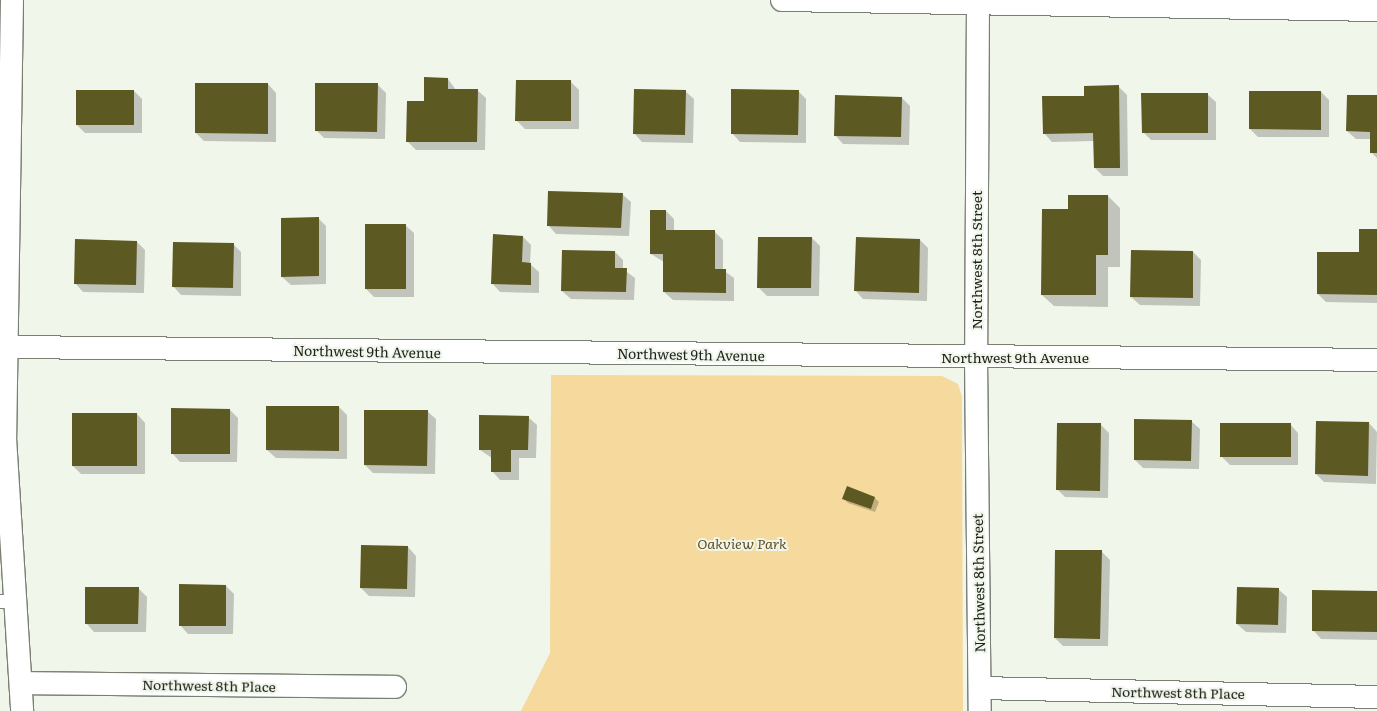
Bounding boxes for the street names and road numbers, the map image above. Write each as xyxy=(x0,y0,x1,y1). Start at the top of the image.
street label: Northwest 8th Street xyxy=(968,190,984,330)
street label: Northwest 9th Avenue xyxy=(293,341,441,361)
street label: Northwest 9th Avenue xyxy=(617,344,765,364)
street label: Northwest 9th Avenue xyxy=(941,349,1089,365)
street label: Northwest 8th Street xyxy=(968,513,988,653)
street label: Northwest 8th Place xyxy=(142,675,276,695)
street label: Northwest 8th Place xyxy=(1111,682,1245,702)

